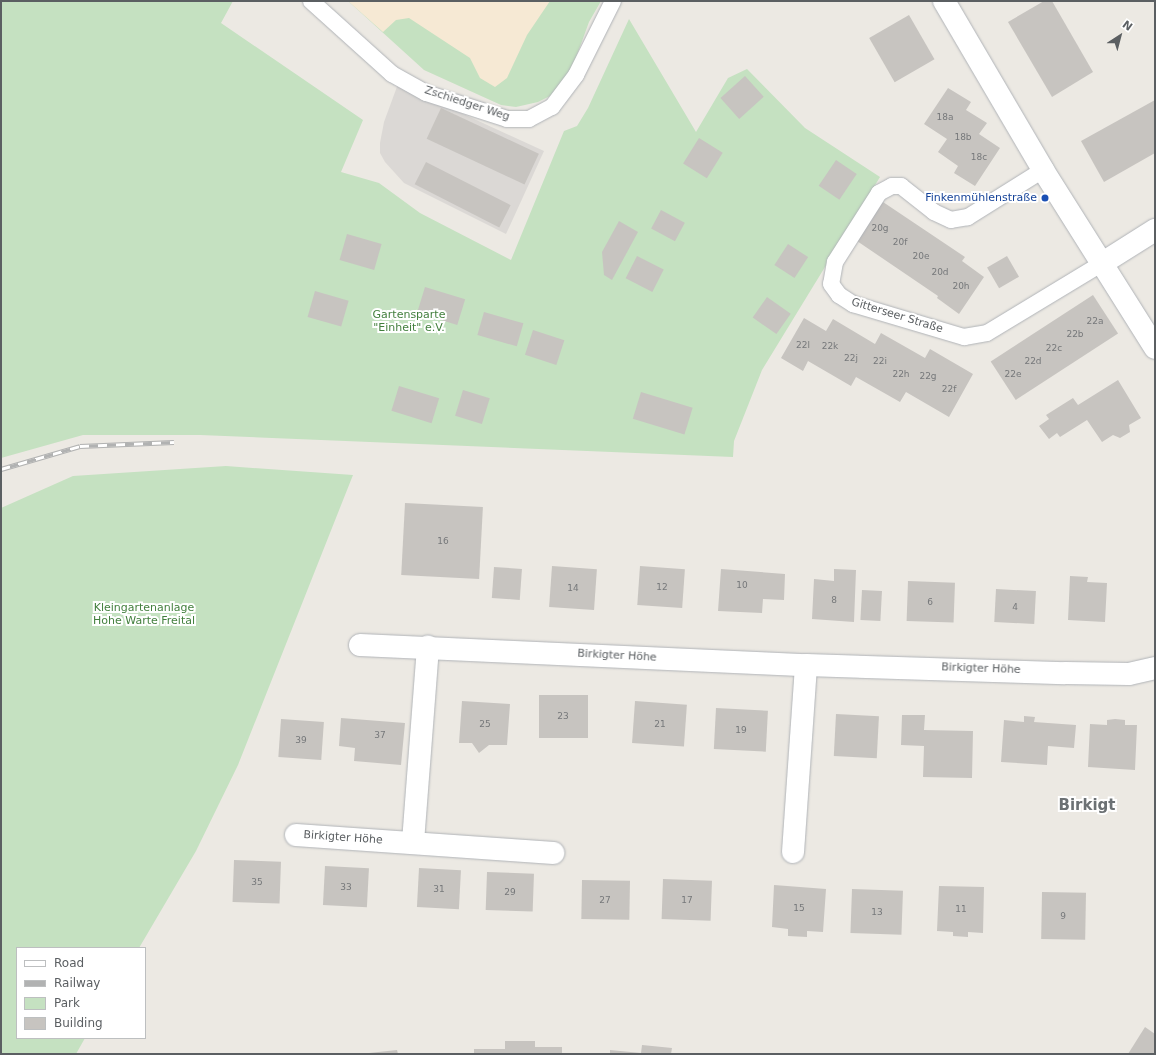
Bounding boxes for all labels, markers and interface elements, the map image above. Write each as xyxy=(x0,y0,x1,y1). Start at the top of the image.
north arrow xyxy=(1100,16,1140,56)
text: N xyxy=(1120,18,1135,34)
street label: Zschiedger Weg xyxy=(423,84,511,124)
house number: 18a xyxy=(937,112,953,122)
house number: 18b xyxy=(954,132,972,142)
house number: 18c xyxy=(971,152,987,162)
place label: Finkenmühlenstraße xyxy=(925,191,1037,205)
marker: Finkenmühlenstraße xyxy=(1040,193,1050,203)
house number: 20g xyxy=(871,223,889,233)
house number: 20f xyxy=(893,237,907,247)
house number: 20e xyxy=(913,251,929,261)
house number: 20d xyxy=(931,267,949,277)
house number: 20h xyxy=(952,281,970,291)
street label: Gitterseer Straße xyxy=(850,296,944,336)
park label: Gartensparte "Einheit" e.V. xyxy=(373,309,445,335)
house number: 22a xyxy=(1087,316,1103,326)
house number: 22b xyxy=(1066,329,1084,339)
house number: 22l xyxy=(796,340,810,350)
house number: 22k xyxy=(822,341,838,351)
house number: 22c xyxy=(1046,343,1062,353)
house number: 22j xyxy=(844,353,858,363)
house number: 22i xyxy=(873,356,887,366)
house number: 22d xyxy=(1024,356,1042,366)
house number: 22h xyxy=(892,369,910,379)
house number: 22e xyxy=(1005,369,1021,379)
house number: 22g xyxy=(919,371,937,381)
house number: 22f xyxy=(942,384,956,394)
house number: 16 xyxy=(437,536,449,546)
house number: 10 xyxy=(736,580,748,590)
house number: 12 xyxy=(656,582,668,592)
house number: 14 xyxy=(567,583,579,593)
house number: 8 xyxy=(831,595,837,605)
house number: 6 xyxy=(927,597,933,607)
park label: Kleingartenanlage Hohe Warte Freital xyxy=(93,602,195,628)
house number: 4 xyxy=(1012,602,1018,612)
street label: Birkigter Höhe xyxy=(577,647,657,665)
street label: Birkigter Höhe xyxy=(941,661,1021,677)
house number: 23 xyxy=(557,711,569,721)
house number: 25 xyxy=(479,719,491,729)
house number: 21 xyxy=(654,719,666,729)
house number: 19 xyxy=(735,725,747,735)
house number: 37 xyxy=(374,730,386,740)
house number: 39 xyxy=(295,735,307,745)
district label: Birkigt xyxy=(1059,797,1115,815)
street label: Birkigter Höhe xyxy=(303,829,383,847)
house number: 35 xyxy=(251,877,263,887)
house number: 33 xyxy=(340,882,352,892)
house number: 31 xyxy=(433,884,445,894)
house number: 29 xyxy=(504,887,516,897)
house number: 27 xyxy=(599,895,611,905)
house number: 17 xyxy=(681,895,693,905)
house number: 15 xyxy=(793,903,805,913)
house number: 11 xyxy=(955,904,967,914)
house number: 13 xyxy=(871,907,883,917)
house number: 9 xyxy=(1060,911,1066,921)
legend xyxy=(16,947,146,1039)
text: Road xyxy=(54,956,84,970)
text: Railway xyxy=(54,976,100,990)
text: Park xyxy=(54,996,80,1010)
text: Building xyxy=(54,1016,103,1030)

